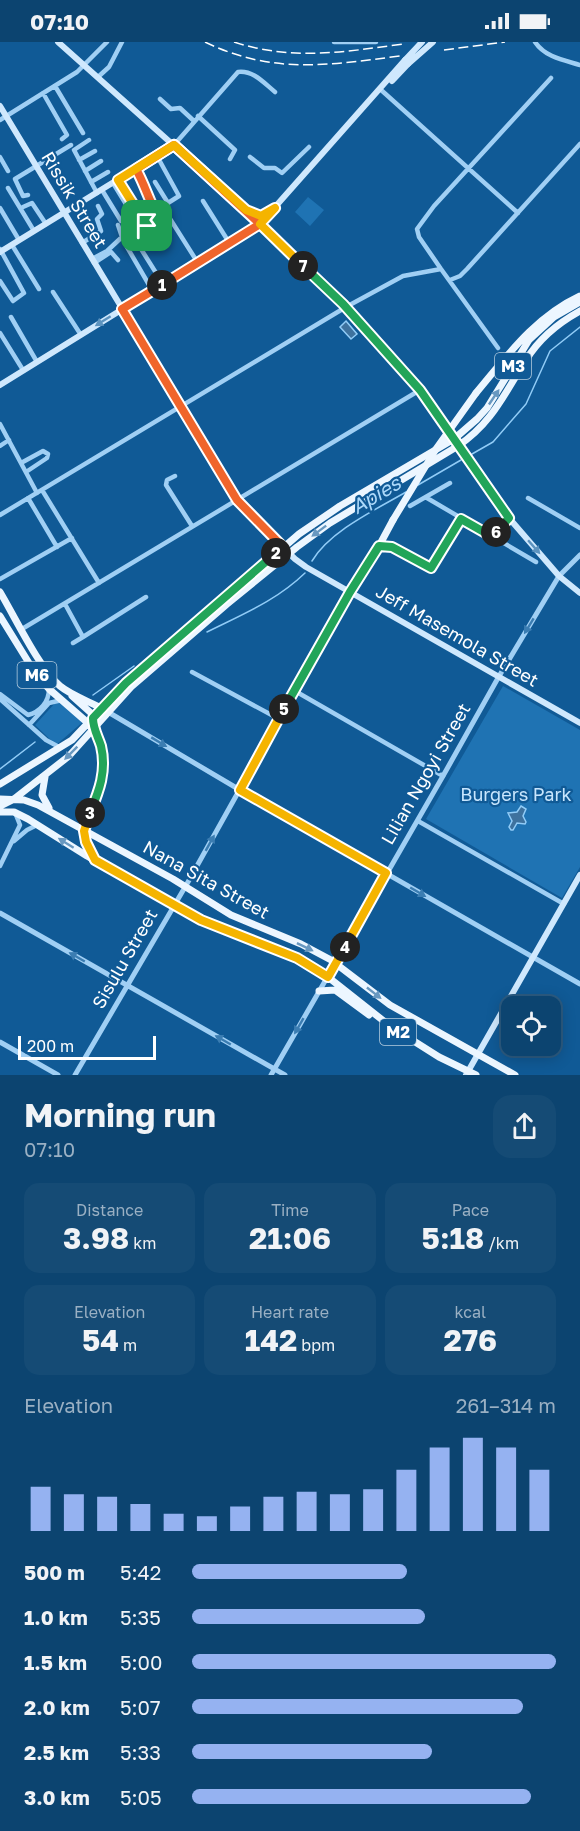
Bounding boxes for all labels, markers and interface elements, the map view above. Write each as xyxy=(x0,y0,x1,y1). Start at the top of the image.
text: 07:10 xyxy=(30,8,89,35)
street label: Rissik Street xyxy=(37,147,112,252)
pin xyxy=(121,200,172,251)
icon: arrive xyxy=(130,209,163,242)
pin: 7 xyxy=(288,251,318,281)
text: 7 xyxy=(299,256,307,276)
pin: 1 xyxy=(147,270,177,300)
text: 1 xyxy=(158,275,166,295)
one-way arrow xyxy=(95,315,111,326)
road number: M3 xyxy=(495,353,531,379)
one-way arrow xyxy=(488,389,499,405)
water label: Apies xyxy=(346,469,406,518)
pin: 6 xyxy=(481,517,511,547)
text: 6 xyxy=(491,522,501,542)
one-way arrow xyxy=(311,525,327,537)
pin: 2 xyxy=(261,538,291,568)
one-way arrow xyxy=(527,539,540,554)
text: 2 xyxy=(271,543,281,563)
street label: Jeff Masemola Street xyxy=(372,580,543,691)
one-way arrow xyxy=(524,618,535,634)
road number: M6 xyxy=(18,662,57,688)
pin: 5 xyxy=(269,694,299,724)
text: 5 xyxy=(279,699,289,719)
street label: Lilian Ngoyi Street xyxy=(376,699,474,848)
one-way arrow xyxy=(151,737,168,747)
one-way arrow xyxy=(64,746,78,760)
park label: Burgers Park xyxy=(460,783,572,805)
pin: 3 xyxy=(75,798,105,828)
text: 3 xyxy=(85,803,95,823)
one-way arrow xyxy=(205,834,215,851)
street label: Nana Sita Street xyxy=(139,835,274,923)
one-way arrow xyxy=(58,838,75,849)
one-way arrow xyxy=(410,887,427,897)
street label: Sisulu Street xyxy=(87,905,161,1012)
pin: 4 xyxy=(330,932,360,962)
text: 4 xyxy=(340,937,350,957)
one-way arrow xyxy=(296,942,313,951)
one-way arrow xyxy=(69,951,85,962)
one-way arrow xyxy=(366,986,381,998)
map controls xyxy=(501,996,561,1056)
button: locate xyxy=(501,996,561,1056)
one-way arrow xyxy=(294,1018,304,1035)
road number: M2 xyxy=(380,1019,416,1045)
scale bar xyxy=(18,1033,156,1061)
one-way arrow xyxy=(214,1035,231,1045)
text: 200 m xyxy=(27,1036,74,1056)
text: Morning run xyxy=(24,1095,216,1134)
button: share xyxy=(493,1095,556,1158)
text: 07:10 xyxy=(24,1137,75,1161)
text: Distance xyxy=(76,1200,143,1220)
text: Time xyxy=(271,1200,309,1220)
text: Pace xyxy=(452,1200,489,1220)
text: 3.98 xyxy=(63,1220,129,1256)
text: 21:06 xyxy=(249,1220,331,1256)
text: 5:18 xyxy=(422,1220,484,1256)
text: km xyxy=(129,1233,156,1253)
text: /km xyxy=(484,1233,519,1253)
text: Elevation xyxy=(74,1302,145,1322)
text: Heart rate xyxy=(251,1302,329,1322)
text: kcal xyxy=(455,1302,486,1322)
text: 54 xyxy=(82,1322,119,1358)
text: 142 xyxy=(245,1322,297,1358)
text: 276 xyxy=(443,1322,497,1358)
text: m xyxy=(119,1335,137,1355)
text: bpm xyxy=(297,1335,335,1355)
text: Elevation xyxy=(24,1393,113,1417)
text: 261–314 m xyxy=(456,1393,556,1417)
text: 500 m xyxy=(24,1560,85,1584)
text: 5:42 xyxy=(120,1560,161,1584)
text: 1.0 km xyxy=(24,1605,88,1629)
text: 5:35 xyxy=(120,1605,161,1629)
text: 1.5 km xyxy=(24,1650,87,1674)
text: 5:00 xyxy=(120,1650,162,1674)
text: 2.0 km xyxy=(24,1695,90,1719)
text: 5:07 xyxy=(120,1695,161,1719)
text: 2.5 km xyxy=(24,1740,89,1764)
text: 5:33 xyxy=(120,1740,161,1764)
text: 3.0 km xyxy=(24,1785,90,1809)
text: 5:05 xyxy=(120,1785,162,1809)

